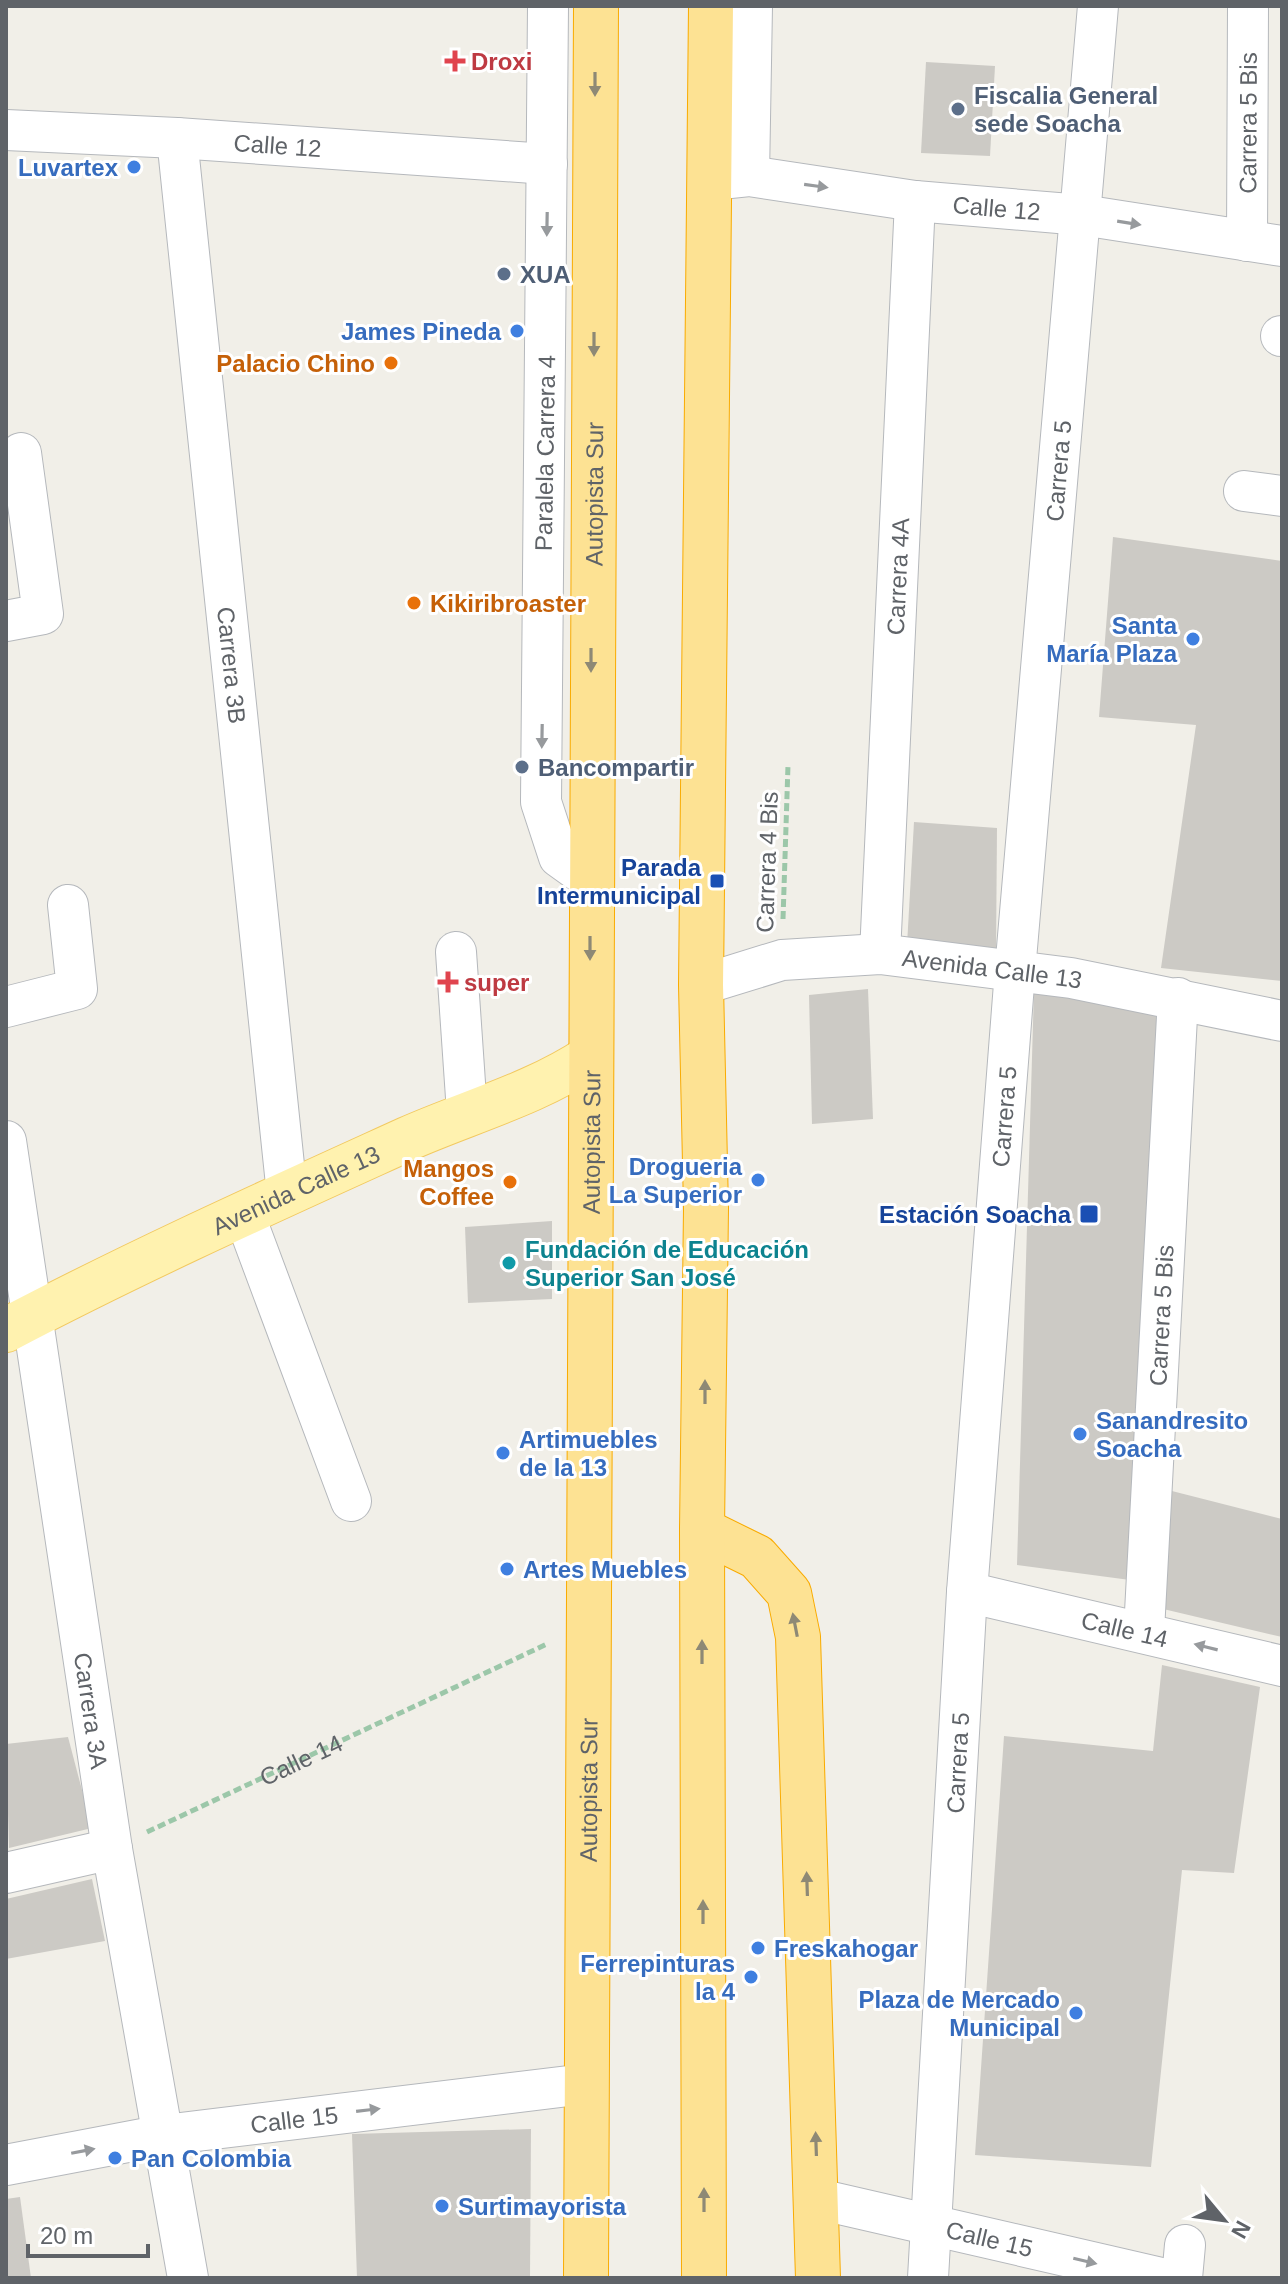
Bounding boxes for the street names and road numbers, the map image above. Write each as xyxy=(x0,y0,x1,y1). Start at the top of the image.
street label: Carrera 5 Bis xyxy=(1234,52,1261,194)
street label: Calle 12 xyxy=(233,129,322,162)
street label: Calle 12 xyxy=(952,191,1042,225)
street label: Paralela Carrera 4 xyxy=(530,355,560,551)
street label: Carrera 5 xyxy=(1040,419,1076,523)
street label: Autopista Sur xyxy=(580,422,608,566)
street label: Carrera 4A xyxy=(881,517,914,636)
street label: Carrera 3B xyxy=(212,605,251,725)
street label: Carrera 4 Bis xyxy=(751,791,783,933)
street label: Avenida Calle 13 xyxy=(901,943,1085,993)
street label: Carrera 5 xyxy=(986,1065,1021,1168)
street label: Autopista Sur xyxy=(577,1070,605,1214)
street label: Avenida Calle 13 xyxy=(208,1140,384,1240)
street label: Carrera 5 Bis xyxy=(1144,1244,1178,1387)
street label: Calle 14 xyxy=(1079,1606,1171,1652)
street label: Carrera 3A xyxy=(69,1651,113,1771)
street label: Carrera 5 xyxy=(941,1711,974,1814)
street label: Autopista Sur xyxy=(574,1718,602,1862)
street label: Calle 14 xyxy=(255,1729,346,1791)
street label: Calle 15 xyxy=(249,2101,340,2138)
street label: Calle 15 xyxy=(944,2215,1035,2262)

